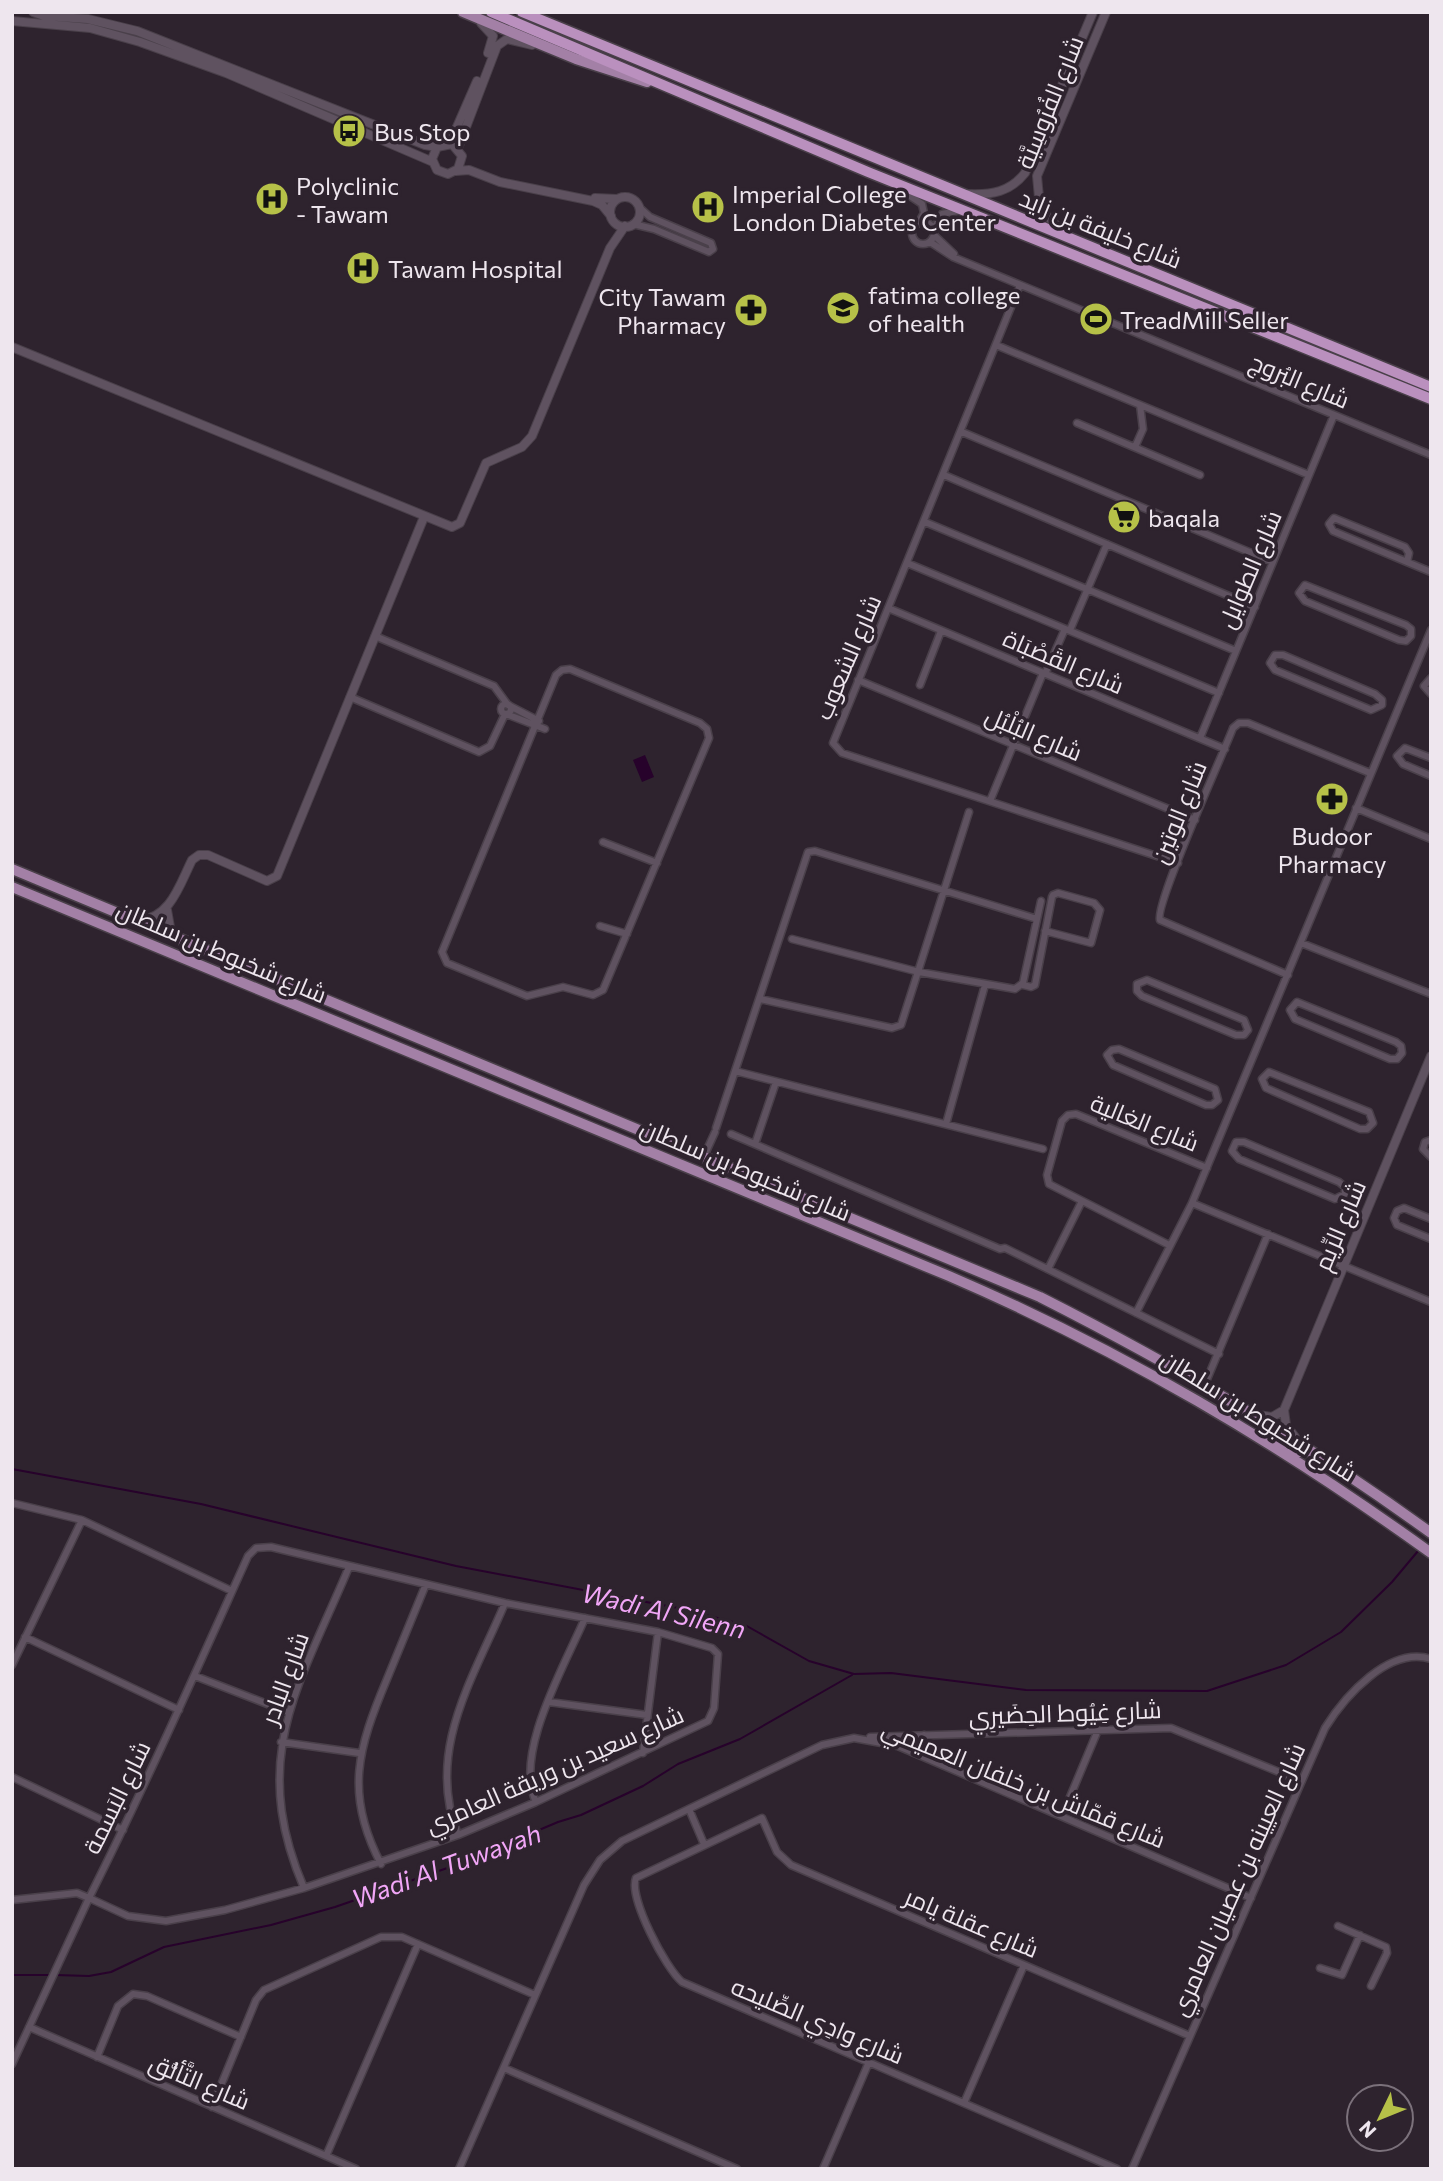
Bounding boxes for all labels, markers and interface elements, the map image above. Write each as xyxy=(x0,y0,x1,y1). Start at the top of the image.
street label: شارع الفُرُوسِيَّة xyxy=(1009,31,1092,174)
bus stop icon: Bus Stop xyxy=(330,112,368,150)
place label: Bus Stop xyxy=(374,117,470,146)
place label: Polyclinic - Tawam xyxy=(296,171,399,228)
place label: Imperial College London Diabetes Center xyxy=(732,179,996,236)
hospital icon: Polyclinic - Tawam xyxy=(253,180,291,218)
street label: شارع خليفة بن زايد xyxy=(1015,182,1186,277)
hospital icon: Imperial College London Diabetes Center xyxy=(689,188,727,226)
hospital icon: Tawam Hospital xyxy=(344,249,382,287)
place label: Tawam Hospital xyxy=(388,254,563,283)
place label: fatima college of health xyxy=(868,280,1020,337)
place label: City Tawam Pharmacy xyxy=(598,282,726,339)
school or university icon: fatima college of health xyxy=(824,289,862,327)
pharmacy icon: City Tawam Pharmacy xyxy=(732,291,770,329)
sports icon: TreadMill Seller xyxy=(1077,300,1115,338)
place label: TreadMill Seller xyxy=(1120,305,1289,334)
street label: شارع البُروج xyxy=(1245,346,1354,417)
supermarket icon: baqala xyxy=(1105,498,1143,536)
place label: baqala xyxy=(1148,503,1220,532)
street label: شارع الطوايل xyxy=(1211,506,1290,634)
street label: شارع الشعوب xyxy=(808,590,889,725)
street label: شارع القَصْبَاة xyxy=(998,623,1129,702)
street label: شارع البُلْبُل xyxy=(980,700,1087,769)
street label: شارع الوتين xyxy=(1144,756,1215,869)
pharmacy icon: Budoor Pharmacy xyxy=(1313,780,1351,818)
place label: Budoor Pharmacy xyxy=(1278,821,1386,878)
street label: شارع شخبوط بن سلطان xyxy=(111,894,331,1011)
street label: شارع الغالية xyxy=(1086,1087,1203,1160)
street label: شارع شخبوط بن سلطان xyxy=(635,1112,855,1229)
street label: شارع الرِّيم xyxy=(1307,1175,1374,1276)
street label: شارع شخبوط بن سلطان xyxy=(1154,1343,1362,1490)
water label: Wadi Al Silenn xyxy=(579,1576,749,1644)
street label: شارع البادر xyxy=(253,1628,317,1731)
street label: شارع غِيُوط الحِضَيرِي xyxy=(968,1694,1162,1735)
street label: شارع سعيد بن وريقة العامري xyxy=(420,1699,690,1844)
street label: شارع قمّاش بن خلفان العميمي xyxy=(876,1713,1170,1859)
street label: شارع البَسمة xyxy=(76,1736,158,1859)
street label: شارع العيينه بن عصيان العامري xyxy=(1164,1738,1315,2022)
water label: Wadi Al Tuwayah xyxy=(347,1816,545,1914)
street label: شارع عقلة يامر xyxy=(898,1880,1043,1966)
street label: شارع وادِي الصِّليحه xyxy=(725,1971,909,2074)
street label: شارع التَّألُّق xyxy=(144,2047,255,2118)
north arrow xyxy=(1345,2083,1415,2153)
text: N xyxy=(1354,2117,1380,2143)

